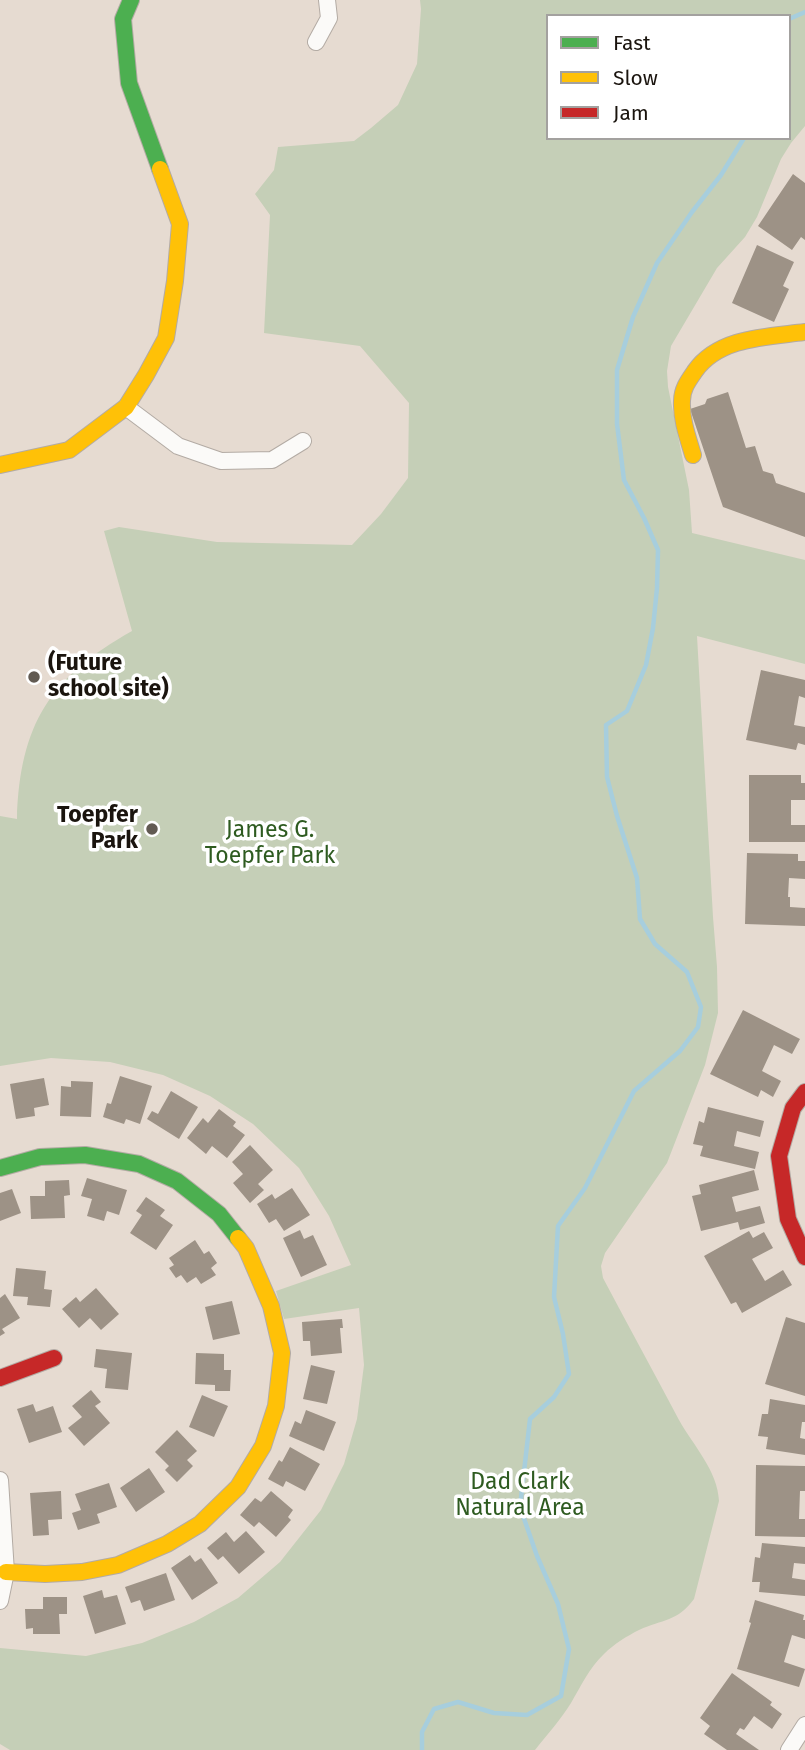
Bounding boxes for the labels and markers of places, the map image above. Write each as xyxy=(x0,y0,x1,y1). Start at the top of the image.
place label: (Future school site) xyxy=(48,650,169,704)
marker: (Future school site) xyxy=(26,669,42,685)
place label: Toepfer Park xyxy=(57,802,138,856)
marker: Toepfer Park xyxy=(144,821,160,837)

